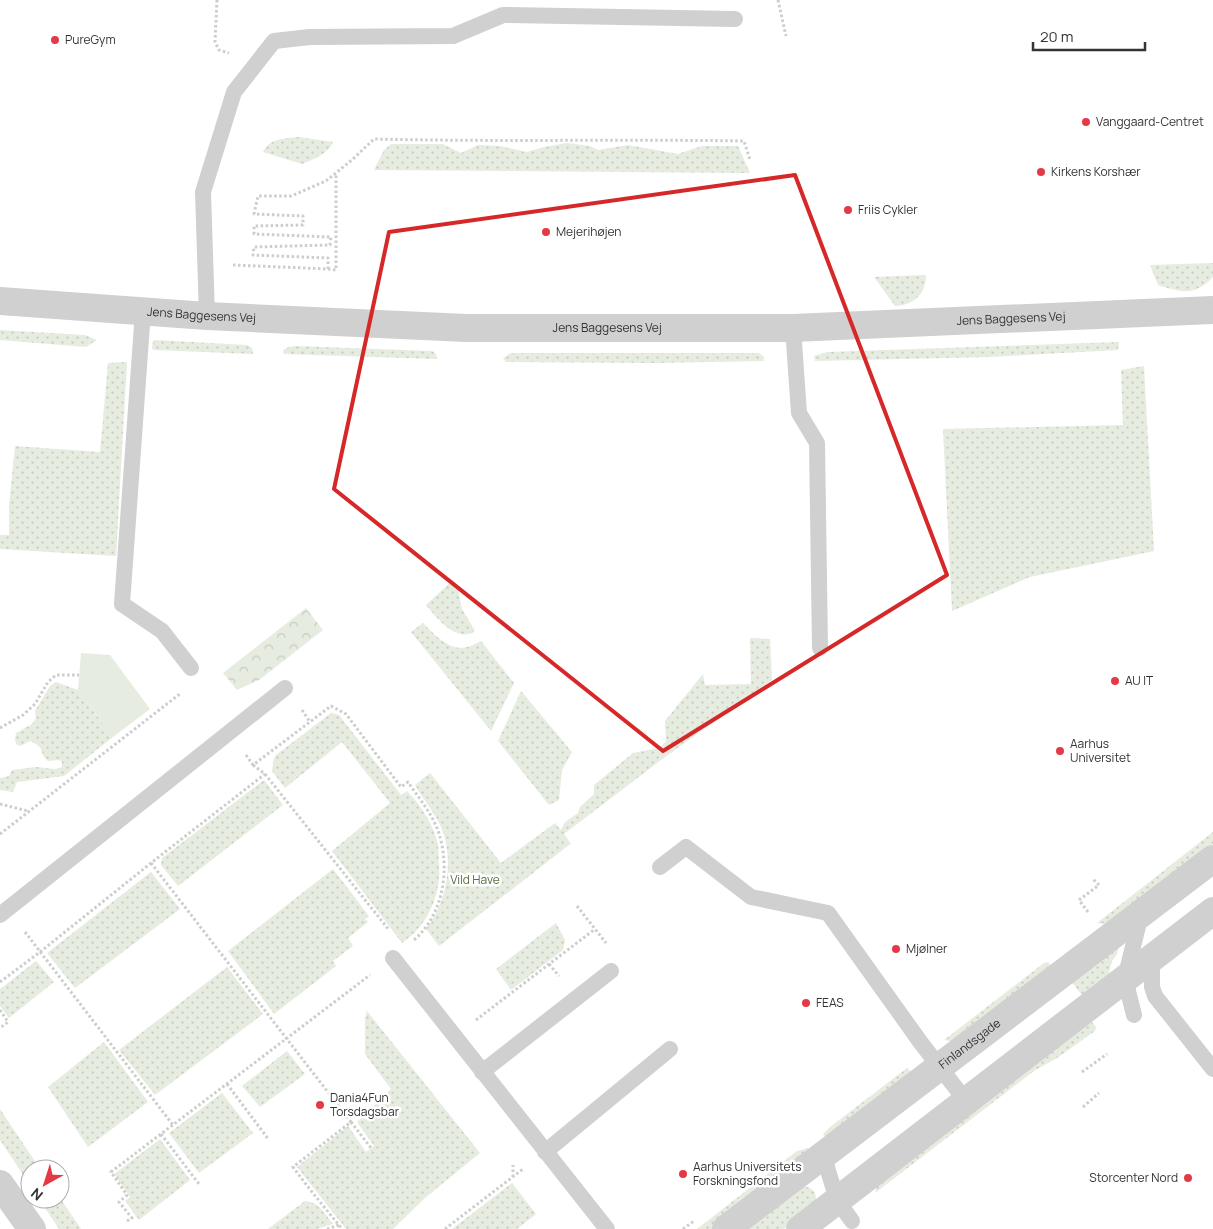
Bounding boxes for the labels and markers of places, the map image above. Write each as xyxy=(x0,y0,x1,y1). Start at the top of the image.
place label: PureGym xyxy=(65,31,116,48)
marker: PureGym xyxy=(49,34,61,46)
place label: Vanggaard-Centret xyxy=(1096,113,1204,130)
marker: Vanggaard-Centret xyxy=(1080,116,1092,128)
place label: Kirkens Korshær xyxy=(1051,163,1141,180)
marker: Kirkens Korshær xyxy=(1035,166,1047,178)
place label: Friis Cykler xyxy=(858,201,918,218)
marker: Friis Cykler xyxy=(842,204,854,216)
place label: Mejerihøjen xyxy=(556,223,621,240)
marker: Mejerihøjen xyxy=(540,226,552,238)
place label: AU IT xyxy=(1125,672,1154,689)
marker: AU IT xyxy=(1109,675,1121,687)
place label: Aarhus Universitet xyxy=(1070,735,1131,766)
marker: Aarhus Universitet xyxy=(1054,745,1066,757)
place label: Mjølner xyxy=(906,940,948,957)
marker: Mjølner xyxy=(890,943,902,955)
place label: FEAS xyxy=(816,994,844,1011)
marker: FEAS xyxy=(800,997,812,1009)
place label: Dania4Fun Torsdagsbar xyxy=(330,1089,400,1120)
marker: Dania4Fun Torsdagsbar xyxy=(314,1099,326,1111)
place label: Aarhus Universitets Forskningsfond xyxy=(693,1158,802,1189)
marker: Aarhus Universitets Forskningsfond xyxy=(677,1168,689,1180)
place label: Storcenter Nord xyxy=(1089,1169,1178,1186)
marker: Storcenter Nord xyxy=(1182,1172,1194,1184)

